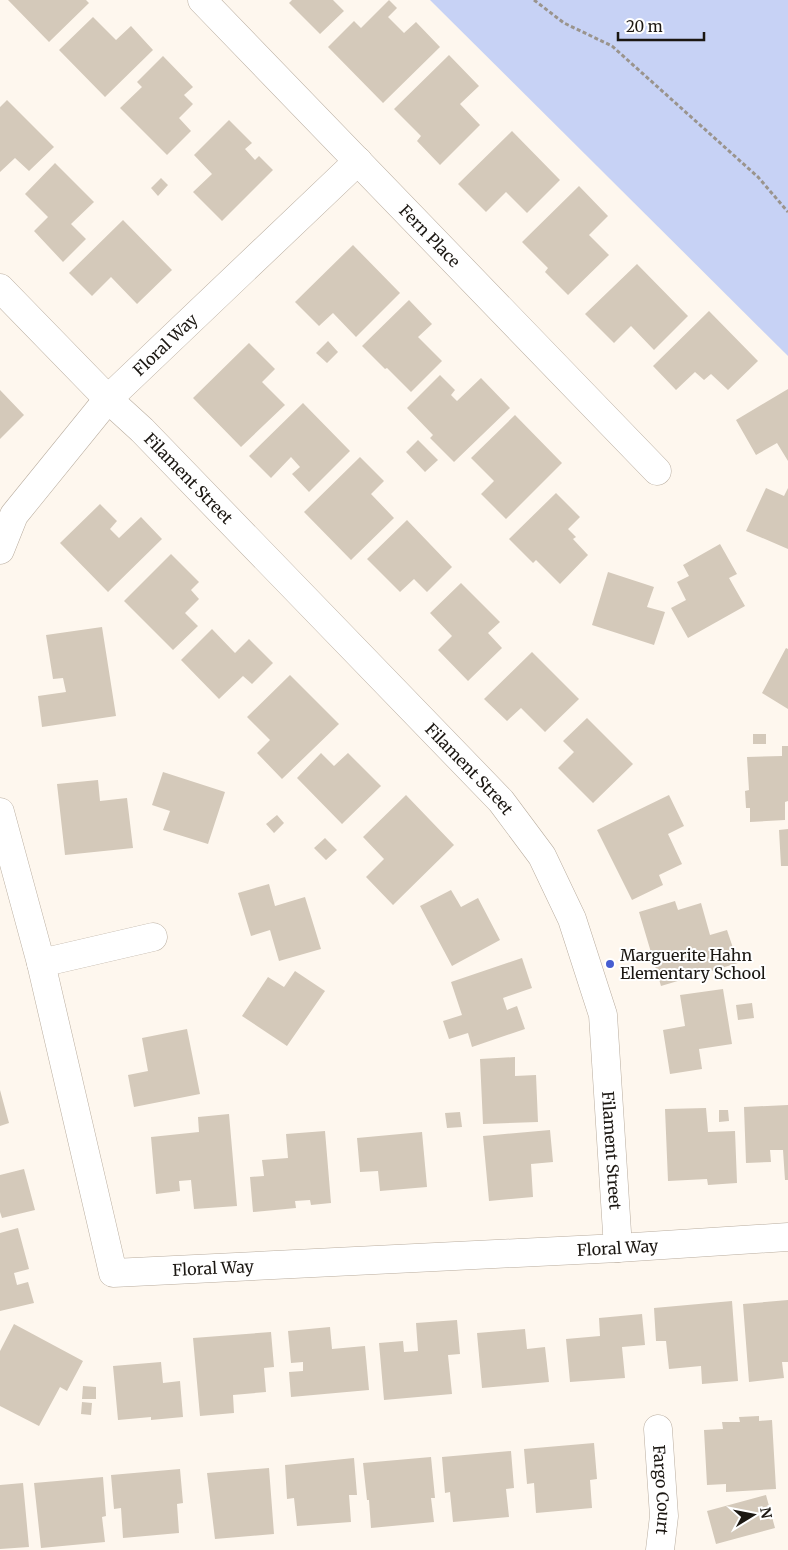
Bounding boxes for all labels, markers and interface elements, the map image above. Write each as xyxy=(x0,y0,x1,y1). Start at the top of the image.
scale bar xyxy=(618,10,704,42)
text: 20 m xyxy=(626,17,663,36)
street label: Fern Place xyxy=(395,200,465,271)
street label: Floral Way xyxy=(129,309,202,380)
street label: Filament Street xyxy=(140,429,238,528)
street label: Filament Street xyxy=(421,719,518,819)
place label: Marguerite Hahn Elementary School xyxy=(620,945,766,983)
marker: Marguerite Hahn Elementary School xyxy=(604,958,616,970)
street label: Filament Street xyxy=(598,1090,626,1211)
street label: Floral Way xyxy=(577,1235,660,1260)
street label: Floral Way xyxy=(172,1256,255,1280)
street label: Fargo Court xyxy=(649,1444,674,1537)
north arrow xyxy=(728,1490,778,1540)
text: N xyxy=(756,1506,776,1520)

